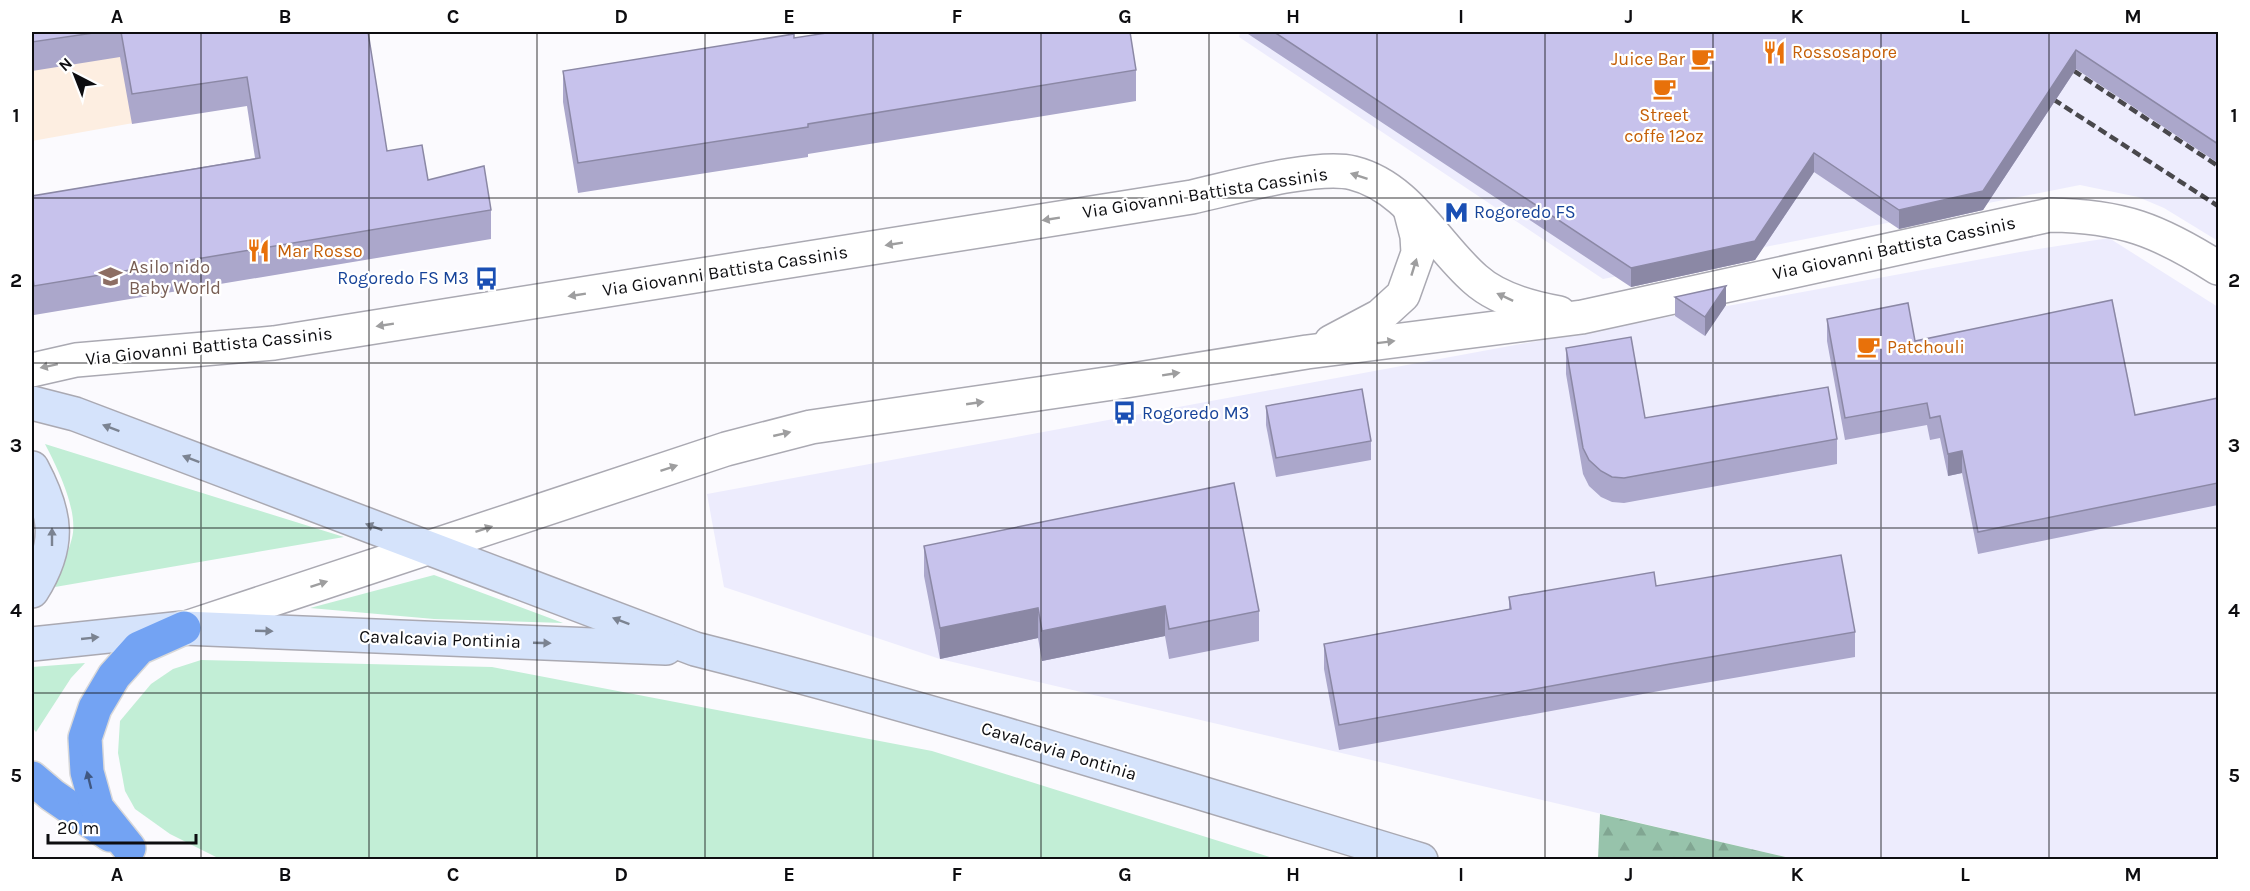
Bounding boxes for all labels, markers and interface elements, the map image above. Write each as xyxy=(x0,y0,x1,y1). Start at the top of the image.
text: A xyxy=(111,5,124,28)
text: B xyxy=(279,5,291,28)
text: C xyxy=(447,5,459,28)
text: D xyxy=(614,5,628,28)
text: E xyxy=(783,5,795,28)
text: F xyxy=(952,5,963,28)
text: G xyxy=(1118,5,1132,28)
text: H xyxy=(1286,5,1300,28)
text: I xyxy=(1458,5,1464,28)
text: J xyxy=(1625,5,1633,28)
text: K xyxy=(1790,5,1804,28)
text: L xyxy=(1960,5,1970,28)
text: M xyxy=(2124,5,2142,28)
restaurant icon: Rossosapore xyxy=(1761,39,1787,65)
place label: Rossosapore xyxy=(1792,41,1897,63)
north arrow xyxy=(45,45,105,105)
cafe icon: Juice Bar xyxy=(1690,46,1716,72)
place label: Juice Bar xyxy=(1611,48,1685,70)
text: N xyxy=(55,53,76,75)
cafe icon: Street coffe 12oz xyxy=(1651,76,1677,102)
text: 1 xyxy=(12,104,20,127)
place label: Street coffe 12oz xyxy=(1624,104,1704,147)
text: 1 xyxy=(2230,104,2238,127)
street label: Via Giovanni Battista Cassinis xyxy=(1081,163,1329,223)
one-way arrow xyxy=(1350,171,1368,180)
metro station icon: Rogoredo FS xyxy=(1443,199,1469,225)
place label: Rogoredo FS xyxy=(1474,201,1576,223)
street label: Via Giovanni Battista Cassinis xyxy=(1770,211,2018,285)
one-way arrow xyxy=(1042,215,1061,224)
restaurant icon: Mar Rosso xyxy=(246,238,272,264)
place label: Mar Rosso xyxy=(277,240,363,262)
one-way arrow xyxy=(885,240,904,249)
street label: Via Giovanni Battista Cassinis xyxy=(601,241,849,301)
place label: Asilo nido Baby World xyxy=(129,256,221,299)
one-way arrow xyxy=(1410,258,1419,276)
school or university icon: Asilo nido Baby World xyxy=(98,264,124,290)
bus stop icon: Rogoredo FS M3 xyxy=(474,265,500,291)
place label: Rogoredo FS M3 xyxy=(337,267,469,289)
text: 2 xyxy=(10,269,22,292)
text: 2 xyxy=(2228,269,2240,292)
one-way arrow xyxy=(568,290,587,299)
one-way arrow xyxy=(1497,292,1514,301)
one-way arrow xyxy=(375,321,394,330)
street label: Via Giovanni Battista Cassinis xyxy=(84,322,334,370)
cafe icon: Patchouli xyxy=(1856,334,1882,360)
place label: Patchouli xyxy=(1887,336,1965,358)
one-way arrow xyxy=(1377,338,1396,347)
one-way arrow xyxy=(39,362,58,372)
one-way arrow xyxy=(1162,370,1181,379)
one-way arrow xyxy=(966,399,985,408)
bus stop icon: Rogoredo M3 xyxy=(1111,400,1137,426)
place label: Rogoredo M3 xyxy=(1142,402,1249,424)
one-way arrow xyxy=(102,423,120,432)
one-way arrow xyxy=(773,428,792,438)
text: 3 xyxy=(10,434,22,457)
text: 3 xyxy=(2228,434,2240,457)
one-way arrow xyxy=(182,453,200,463)
one-way arrow xyxy=(660,462,678,472)
one-way arrow xyxy=(365,522,383,531)
one-way arrow xyxy=(475,524,493,533)
one-way arrow xyxy=(47,528,57,547)
one-way arrow xyxy=(310,578,328,588)
text: 4 xyxy=(10,599,22,622)
text: 4 xyxy=(2228,599,2240,622)
one-way arrow xyxy=(612,616,630,625)
street label: Cavalcavia Pontinia xyxy=(359,625,521,653)
one-way arrow xyxy=(254,627,273,636)
one-way arrow xyxy=(80,633,99,643)
one-way arrow xyxy=(533,638,552,648)
street label: Cavalcavia Pontinia xyxy=(978,717,1140,785)
text: 5 xyxy=(10,764,22,787)
text: 5 xyxy=(2228,764,2240,787)
one-way arrow xyxy=(84,771,94,789)
scale bar xyxy=(48,807,196,845)
text: 20 m xyxy=(57,817,99,839)
text: A xyxy=(111,863,124,886)
text: B xyxy=(279,863,291,886)
text: C xyxy=(447,863,459,886)
text: D xyxy=(614,863,628,886)
text: E xyxy=(783,863,795,886)
text: F xyxy=(952,863,963,886)
text: G xyxy=(1118,863,1132,886)
text: H xyxy=(1286,863,1300,886)
text: I xyxy=(1458,863,1464,886)
text: J xyxy=(1625,863,1633,886)
text: K xyxy=(1790,863,1804,886)
text: L xyxy=(1960,863,1970,886)
text: M xyxy=(2124,863,2142,886)

